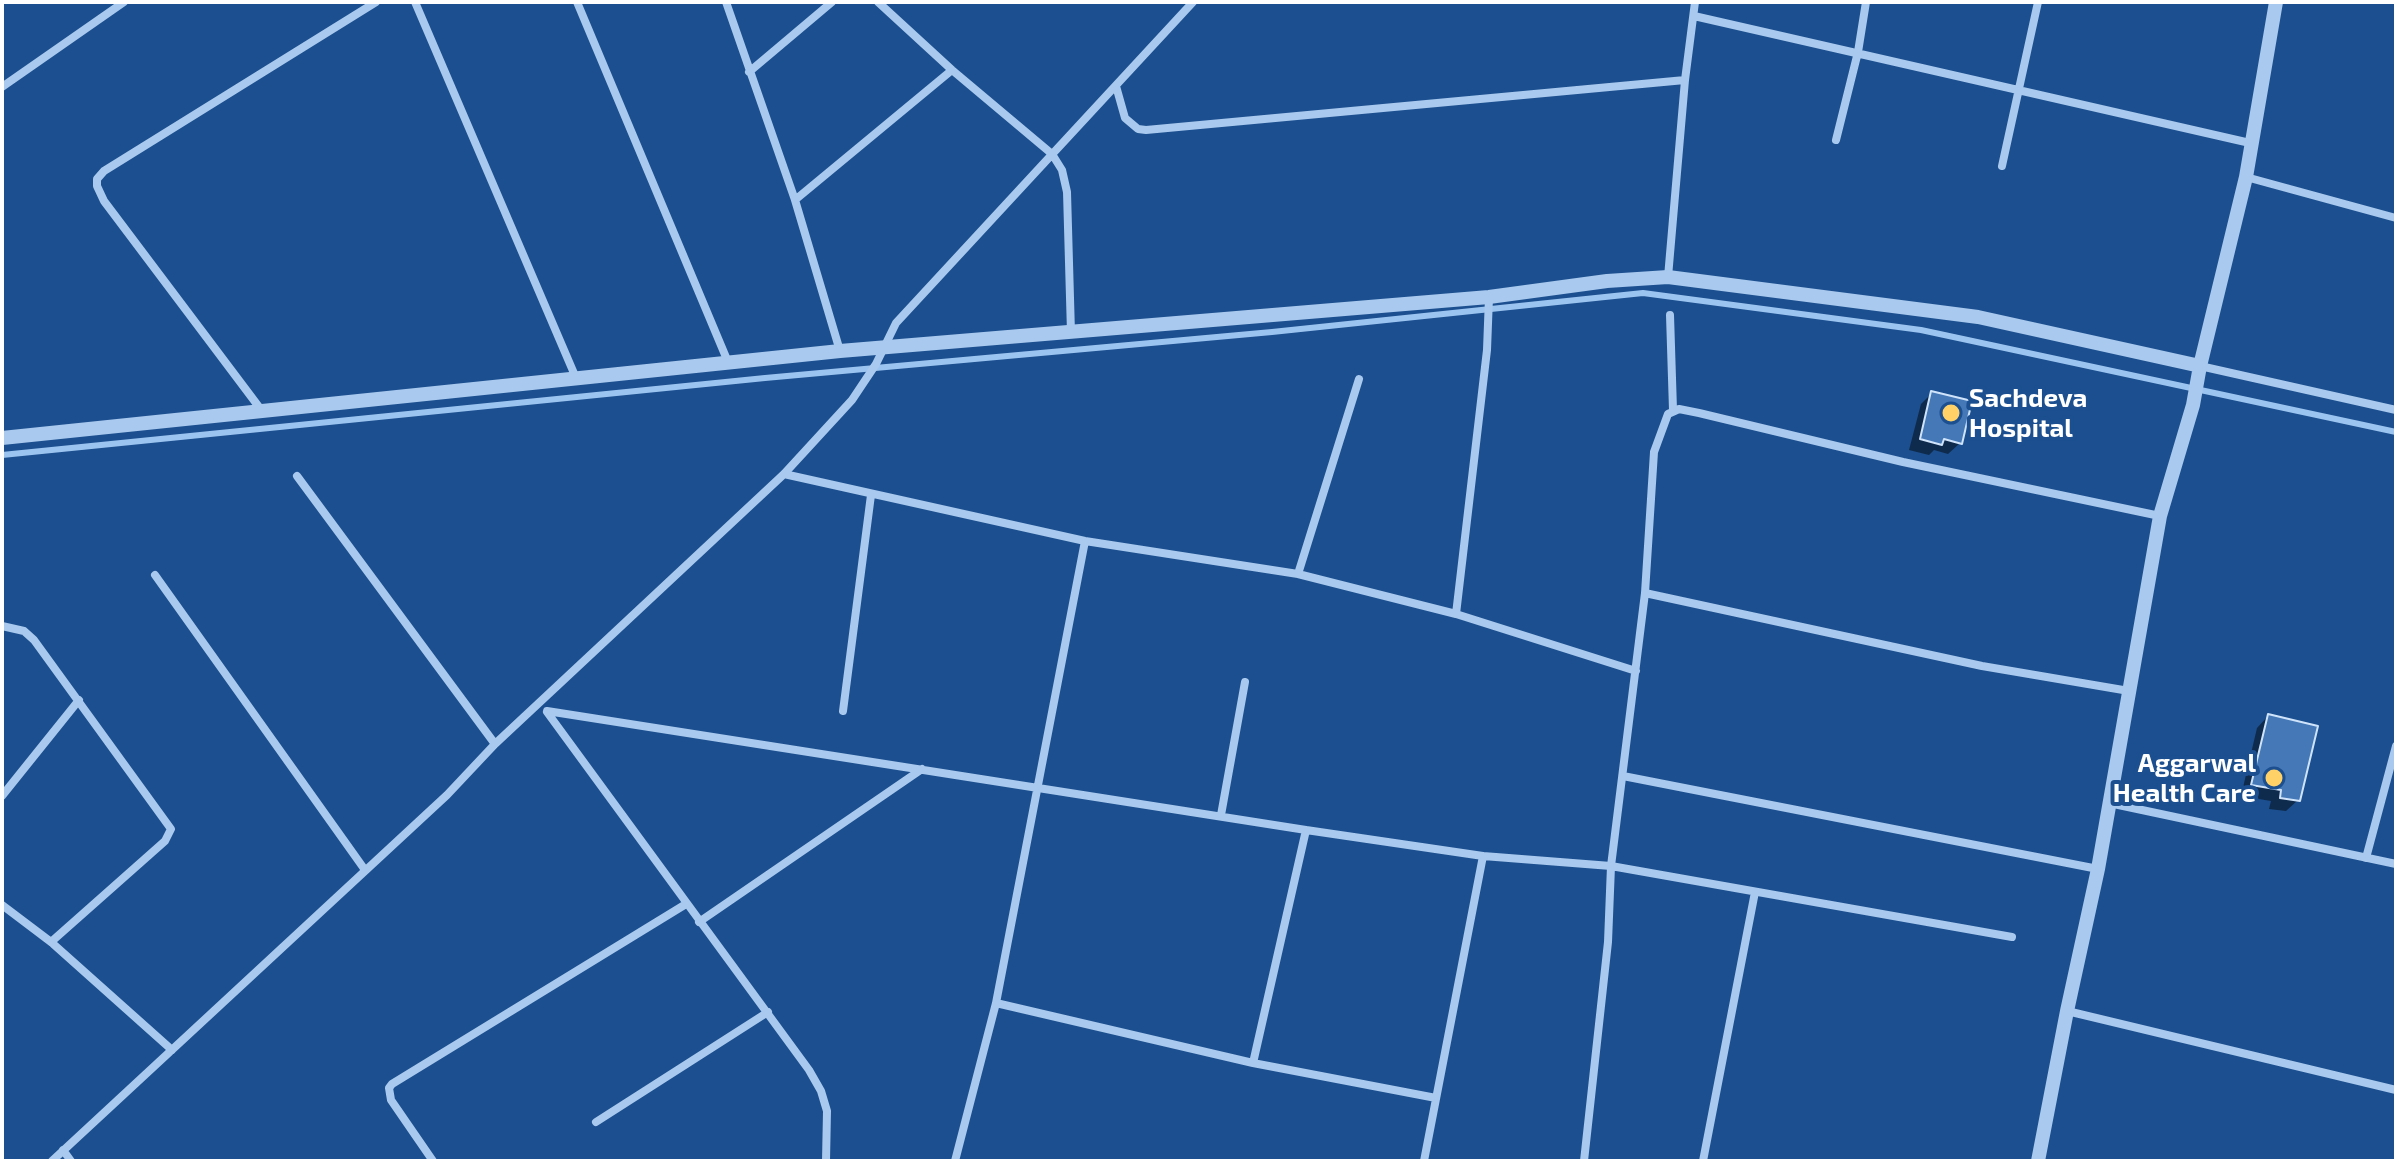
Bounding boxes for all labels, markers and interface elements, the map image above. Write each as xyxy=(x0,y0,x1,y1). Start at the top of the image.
place label: Sachdeva Hospital xyxy=(1969,382,2087,444)
marker: Sachdeva Hospital xyxy=(1940,402,1962,424)
place label: Aggarwal Health Care xyxy=(2113,747,2256,808)
marker: Aggarwal Health Care xyxy=(2263,767,2285,789)

